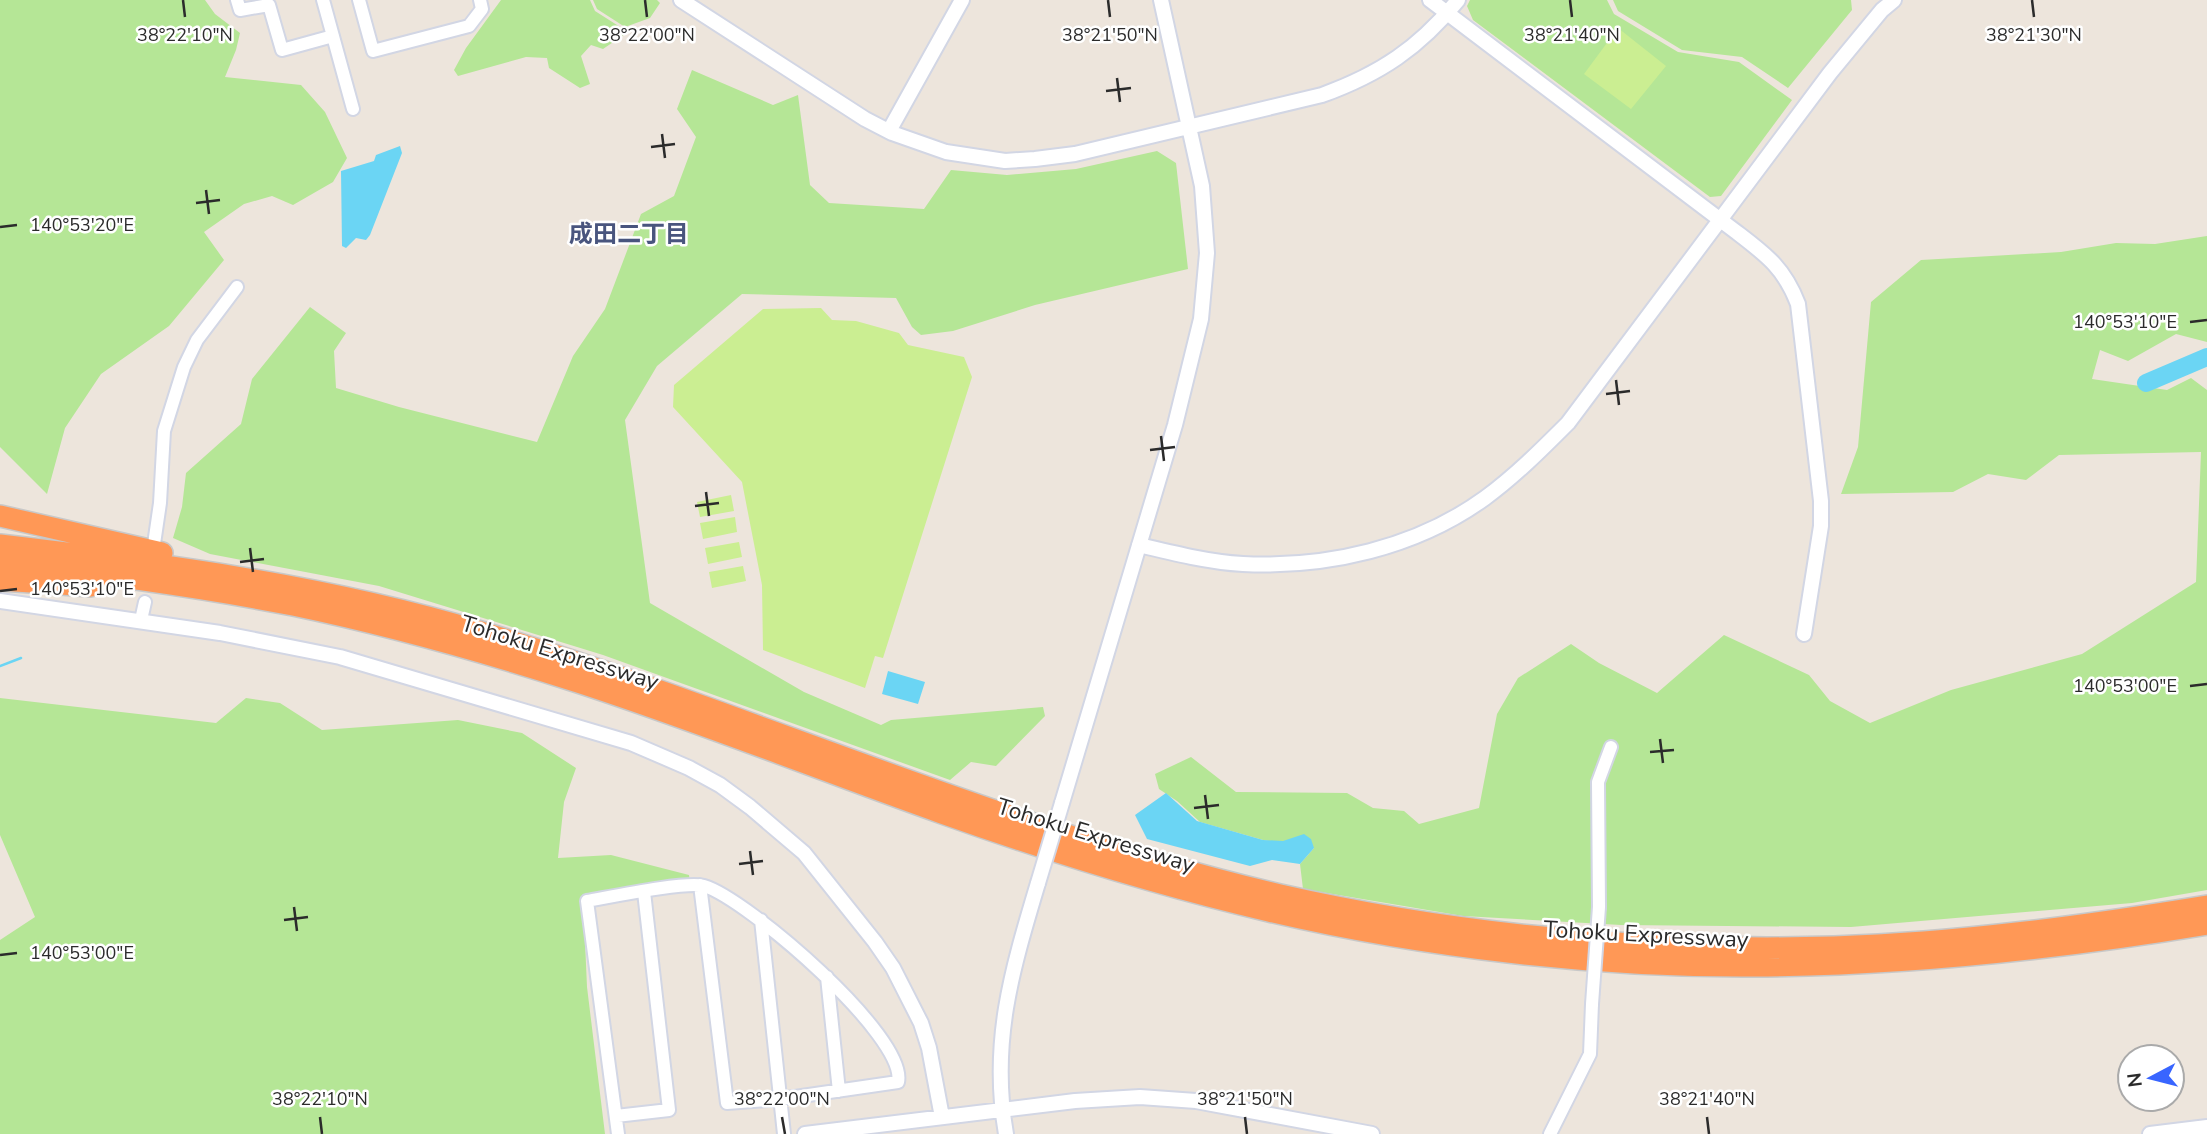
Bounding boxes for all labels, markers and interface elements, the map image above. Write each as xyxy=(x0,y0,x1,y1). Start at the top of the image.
text: 38°22'10"N xyxy=(137,23,233,47)
text: 38°22'00"N xyxy=(599,23,695,47)
text: 38°21'50"N xyxy=(1062,23,1158,47)
text: 38°21'40"N xyxy=(1524,23,1620,47)
text: 38°21'30"N xyxy=(1986,23,2082,47)
text: 140°53'20"E xyxy=(30,213,134,237)
district label: 成田二丁目 xyxy=(569,218,689,250)
text: 140°53'10"E xyxy=(2073,310,2177,334)
text: 140°53'10"E xyxy=(30,577,134,601)
street label: Tohoku Expressway xyxy=(457,608,663,697)
text: 140°53'00"E xyxy=(2073,674,2177,698)
street label: Tohoku Expressway xyxy=(993,791,1199,880)
street label: Tohoku Expressway xyxy=(1543,914,1749,955)
text: 140°53'00"E xyxy=(30,941,134,965)
north arrow xyxy=(2116,1043,2186,1113)
text: N xyxy=(2121,1071,2149,1089)
text: 38°22'10"N xyxy=(272,1087,368,1111)
text: 38°22'00"N xyxy=(734,1087,830,1111)
text: 38°21'50"N xyxy=(1197,1087,1293,1111)
text: 38°21'40"N xyxy=(1659,1087,1755,1111)

